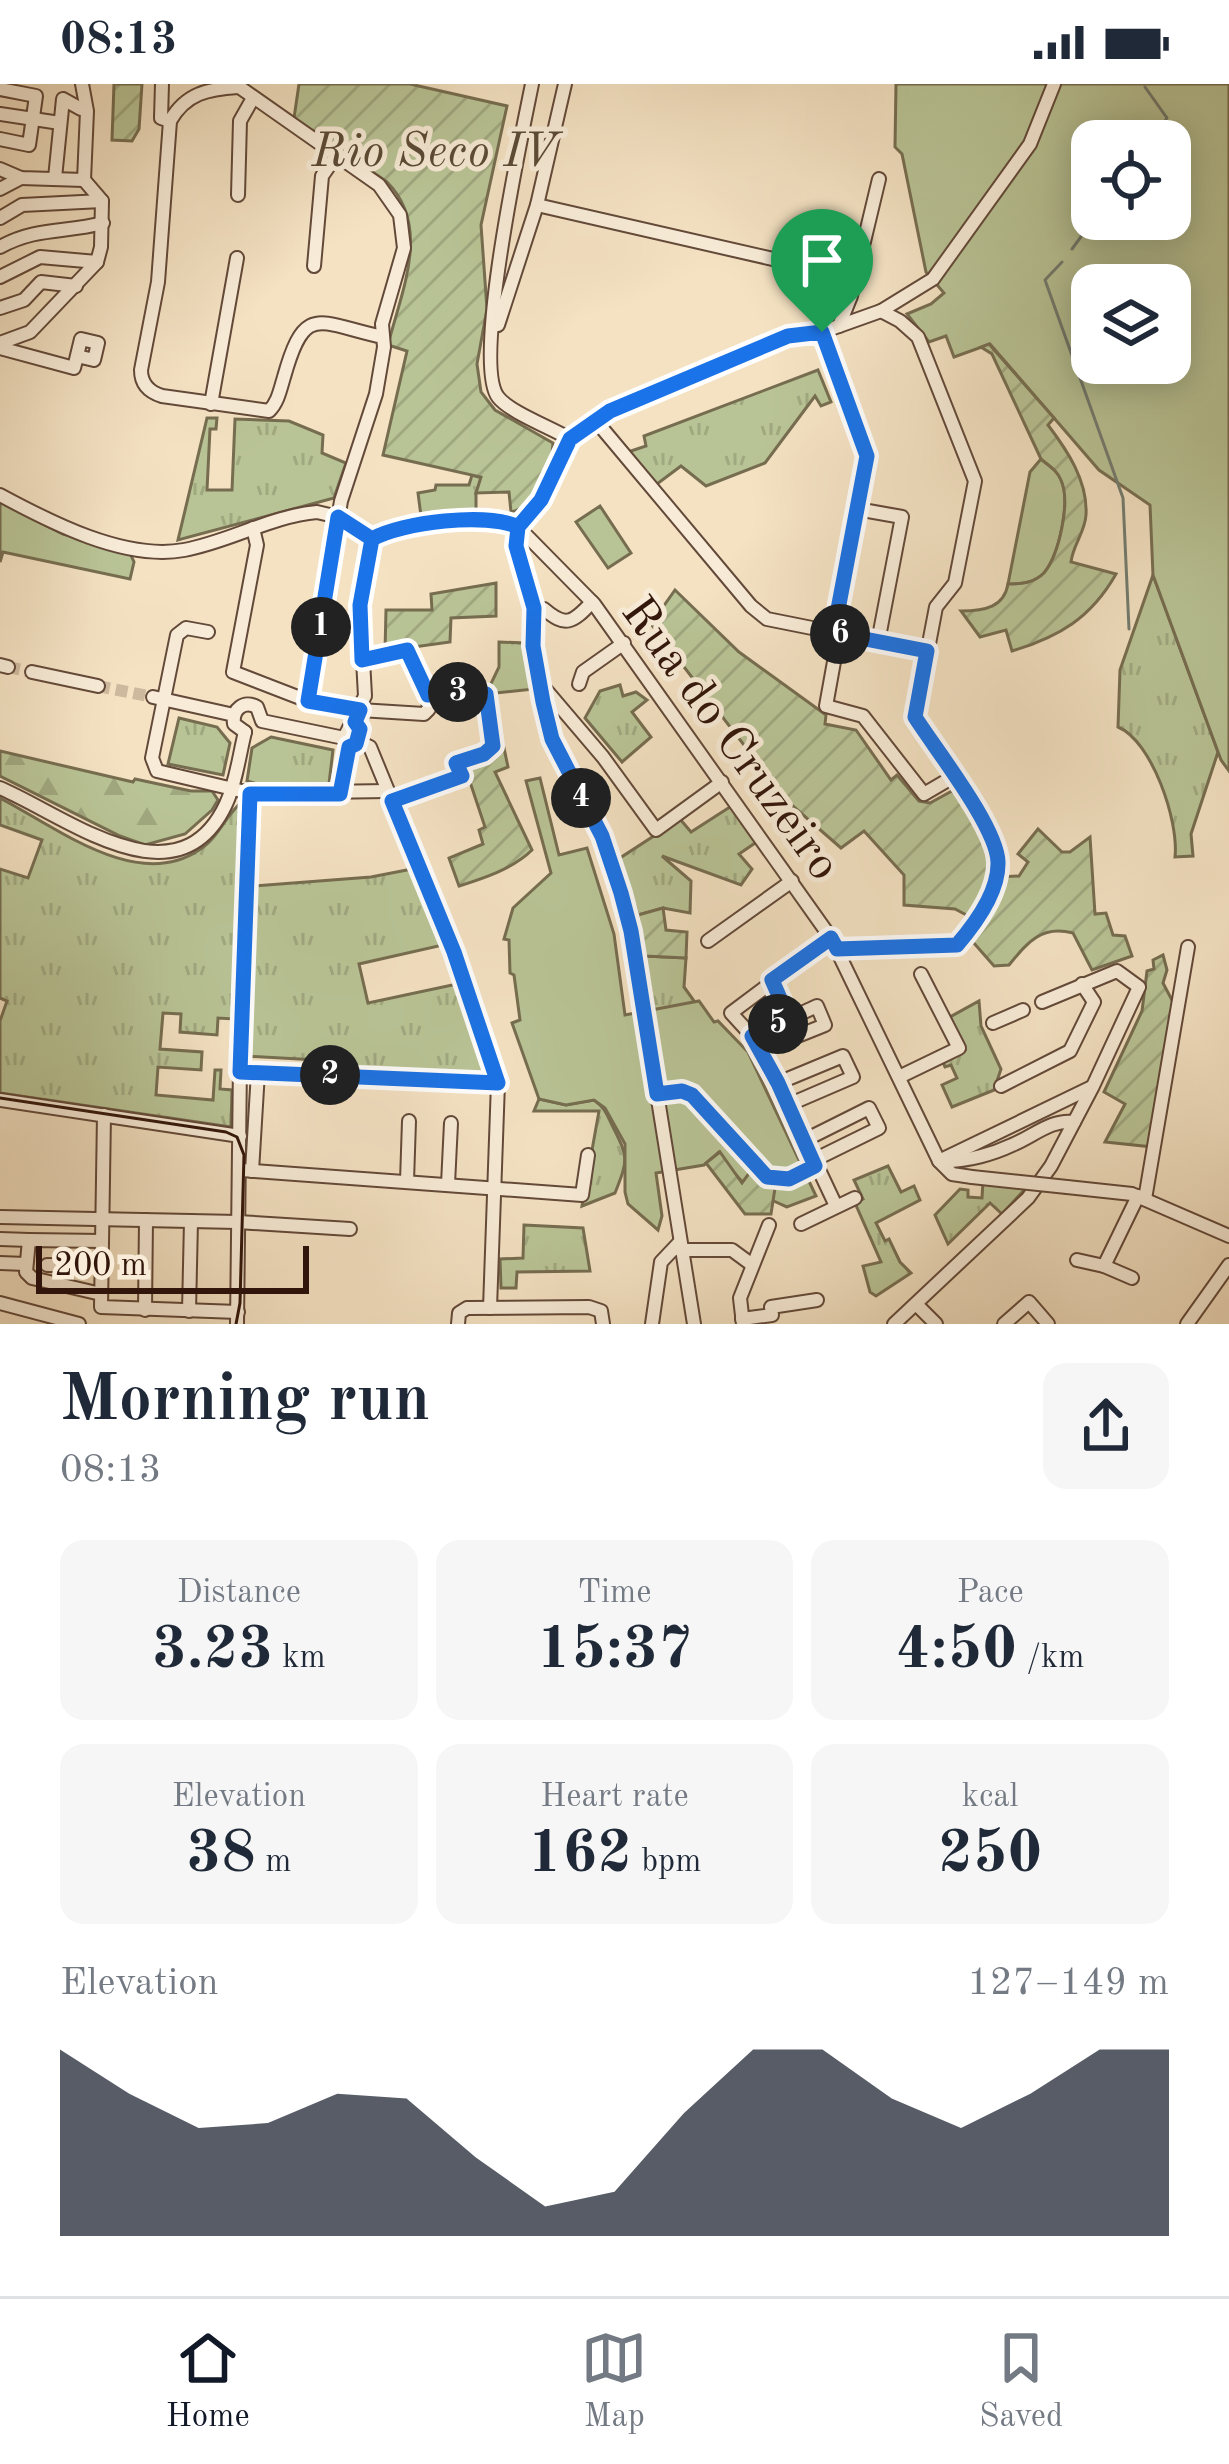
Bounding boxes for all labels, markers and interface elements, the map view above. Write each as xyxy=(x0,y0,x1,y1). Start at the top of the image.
text: 08:13 xyxy=(60,19,177,64)
map controls xyxy=(1071,120,1191,384)
button: locate xyxy=(1071,120,1191,240)
park label: Rio Seco IV xyxy=(311,129,563,177)
pin xyxy=(771,209,873,332)
icon: arrive xyxy=(789,227,855,293)
button: layers xyxy=(1071,264,1191,384)
street label: Rua do Cruzeiro xyxy=(611,589,848,890)
pin: 1 xyxy=(291,597,351,657)
pin: 6 xyxy=(810,604,870,664)
text: 1 xyxy=(311,610,331,643)
text: 6 xyxy=(830,617,850,650)
pin: 3 xyxy=(428,662,488,722)
text: 3 xyxy=(448,675,468,708)
pin: 4 xyxy=(551,768,611,828)
text: 4 xyxy=(571,781,591,814)
pin: 5 xyxy=(748,994,808,1054)
text: 5 xyxy=(768,1007,788,1040)
pin: 2 xyxy=(300,1045,360,1105)
text: 2 xyxy=(320,1058,340,1091)
scale bar xyxy=(36,1240,309,1293)
text: 200 m xyxy=(54,1250,147,1283)
button: share xyxy=(1043,1363,1169,1489)
text: Morning run xyxy=(60,1369,430,1435)
text: 08:13 xyxy=(60,1451,161,1490)
text: Distance xyxy=(177,1577,301,1610)
text: Time xyxy=(578,1577,651,1610)
text: Pace xyxy=(957,1577,1024,1610)
text: 3.23 xyxy=(152,1621,273,1681)
text: 15:37 xyxy=(536,1621,692,1681)
text: 4:50 xyxy=(896,1621,1017,1681)
text: km xyxy=(273,1642,326,1675)
text: /km xyxy=(1017,1642,1084,1675)
text: Elevation xyxy=(172,1781,306,1814)
text: Heart rate xyxy=(540,1781,689,1814)
text: kcal xyxy=(962,1781,1019,1814)
text: 38 xyxy=(186,1825,256,1885)
text: 162 xyxy=(528,1825,632,1885)
text: 250 xyxy=(938,1825,1042,1885)
text: m xyxy=(256,1846,291,1879)
text: bpm xyxy=(632,1846,701,1879)
text: Elevation xyxy=(60,1964,219,2003)
text: 127–149 m xyxy=(967,1964,1169,2003)
tab: Home xyxy=(166,2325,250,2438)
tab: Map xyxy=(581,2325,647,2438)
tab: Saved xyxy=(979,2325,1063,2438)

